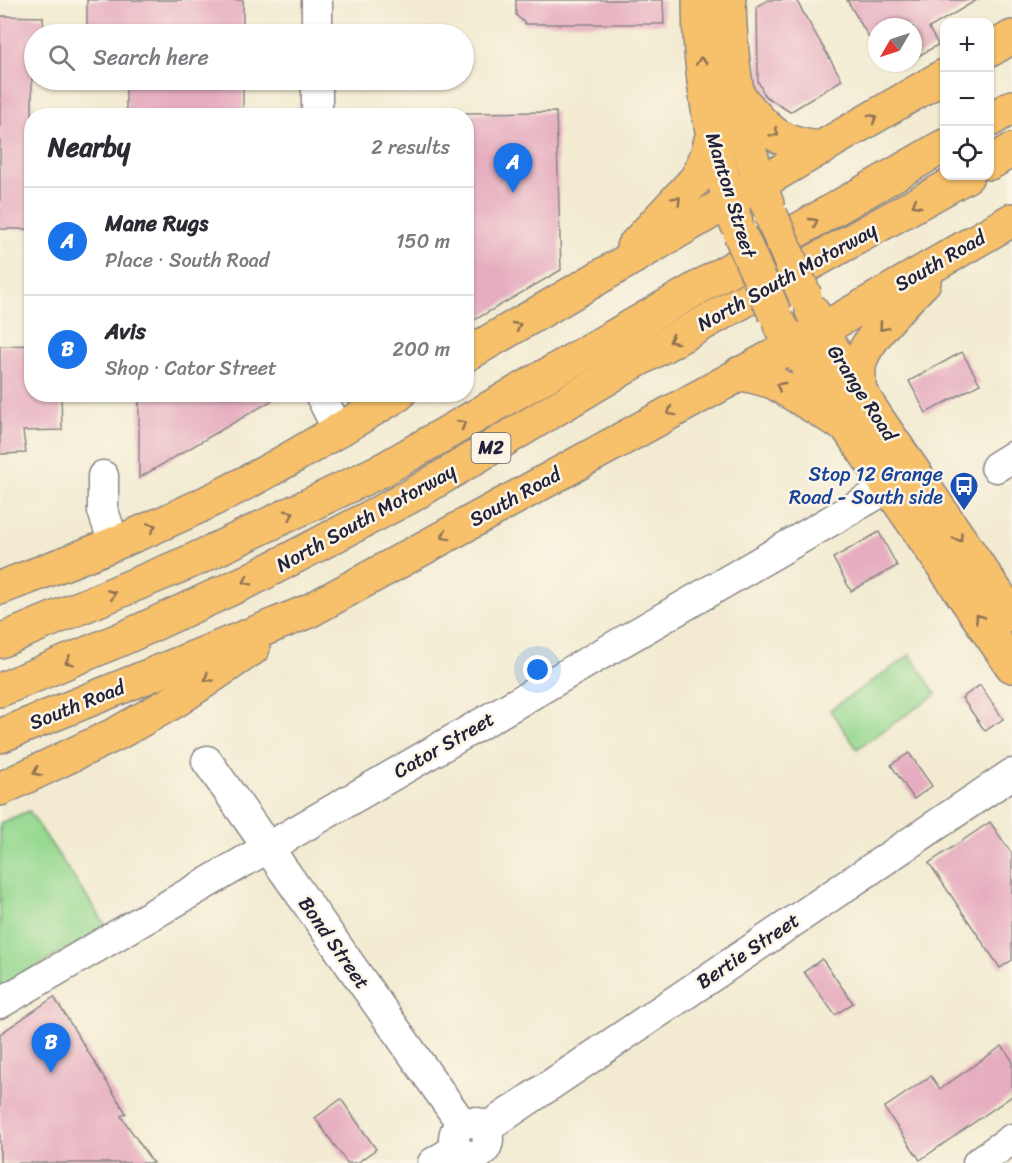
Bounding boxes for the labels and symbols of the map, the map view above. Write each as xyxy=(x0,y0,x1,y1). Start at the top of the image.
north arrow xyxy=(868,18,922,72)
one-way arrow xyxy=(695,56,708,65)
one-way arrow xyxy=(867,114,877,126)
one-way arrow xyxy=(768,126,779,137)
street label: Manton Street xyxy=(695,128,767,263)
pin: A xyxy=(494,144,532,193)
one-way arrow xyxy=(669,197,680,208)
one-way arrow xyxy=(912,197,922,209)
street label: North South Motorway xyxy=(690,213,884,341)
one-way arrow xyxy=(807,218,818,229)
street label: South Road xyxy=(888,220,994,301)
one-way arrow xyxy=(879,320,890,331)
one-way arrow xyxy=(511,322,521,333)
one-way arrow xyxy=(669,333,679,345)
street label: Grange Road xyxy=(817,337,907,450)
one-way arrow xyxy=(776,382,786,394)
one-way arrow xyxy=(666,405,677,416)
one-way arrow xyxy=(456,419,466,431)
road number: M2 xyxy=(472,433,510,463)
street label: North South Motorway xyxy=(269,454,463,582)
street label: South Road xyxy=(463,457,569,537)
place label: Stop 12 Grange Road - South side xyxy=(789,457,943,515)
bus stop icon: Stop 12 Grange Road - South side xyxy=(948,470,980,512)
one-way arrow xyxy=(283,510,294,521)
one-way arrow xyxy=(145,522,156,534)
one-way arrow xyxy=(440,529,451,540)
one-way arrow xyxy=(952,531,963,542)
one-way arrow xyxy=(243,574,254,586)
one-way arrow xyxy=(106,589,117,601)
one-way arrow xyxy=(975,613,986,624)
one-way arrow xyxy=(65,654,76,666)
your location xyxy=(523,655,552,684)
street label: South Road xyxy=(24,669,131,740)
one-way arrow xyxy=(204,671,214,683)
street label: Cator Street xyxy=(387,702,502,788)
one-way arrow xyxy=(33,765,44,776)
street label: Bond Street xyxy=(289,889,379,997)
street label: Bertie Street xyxy=(689,903,807,999)
pin: B xyxy=(32,1024,70,1073)

